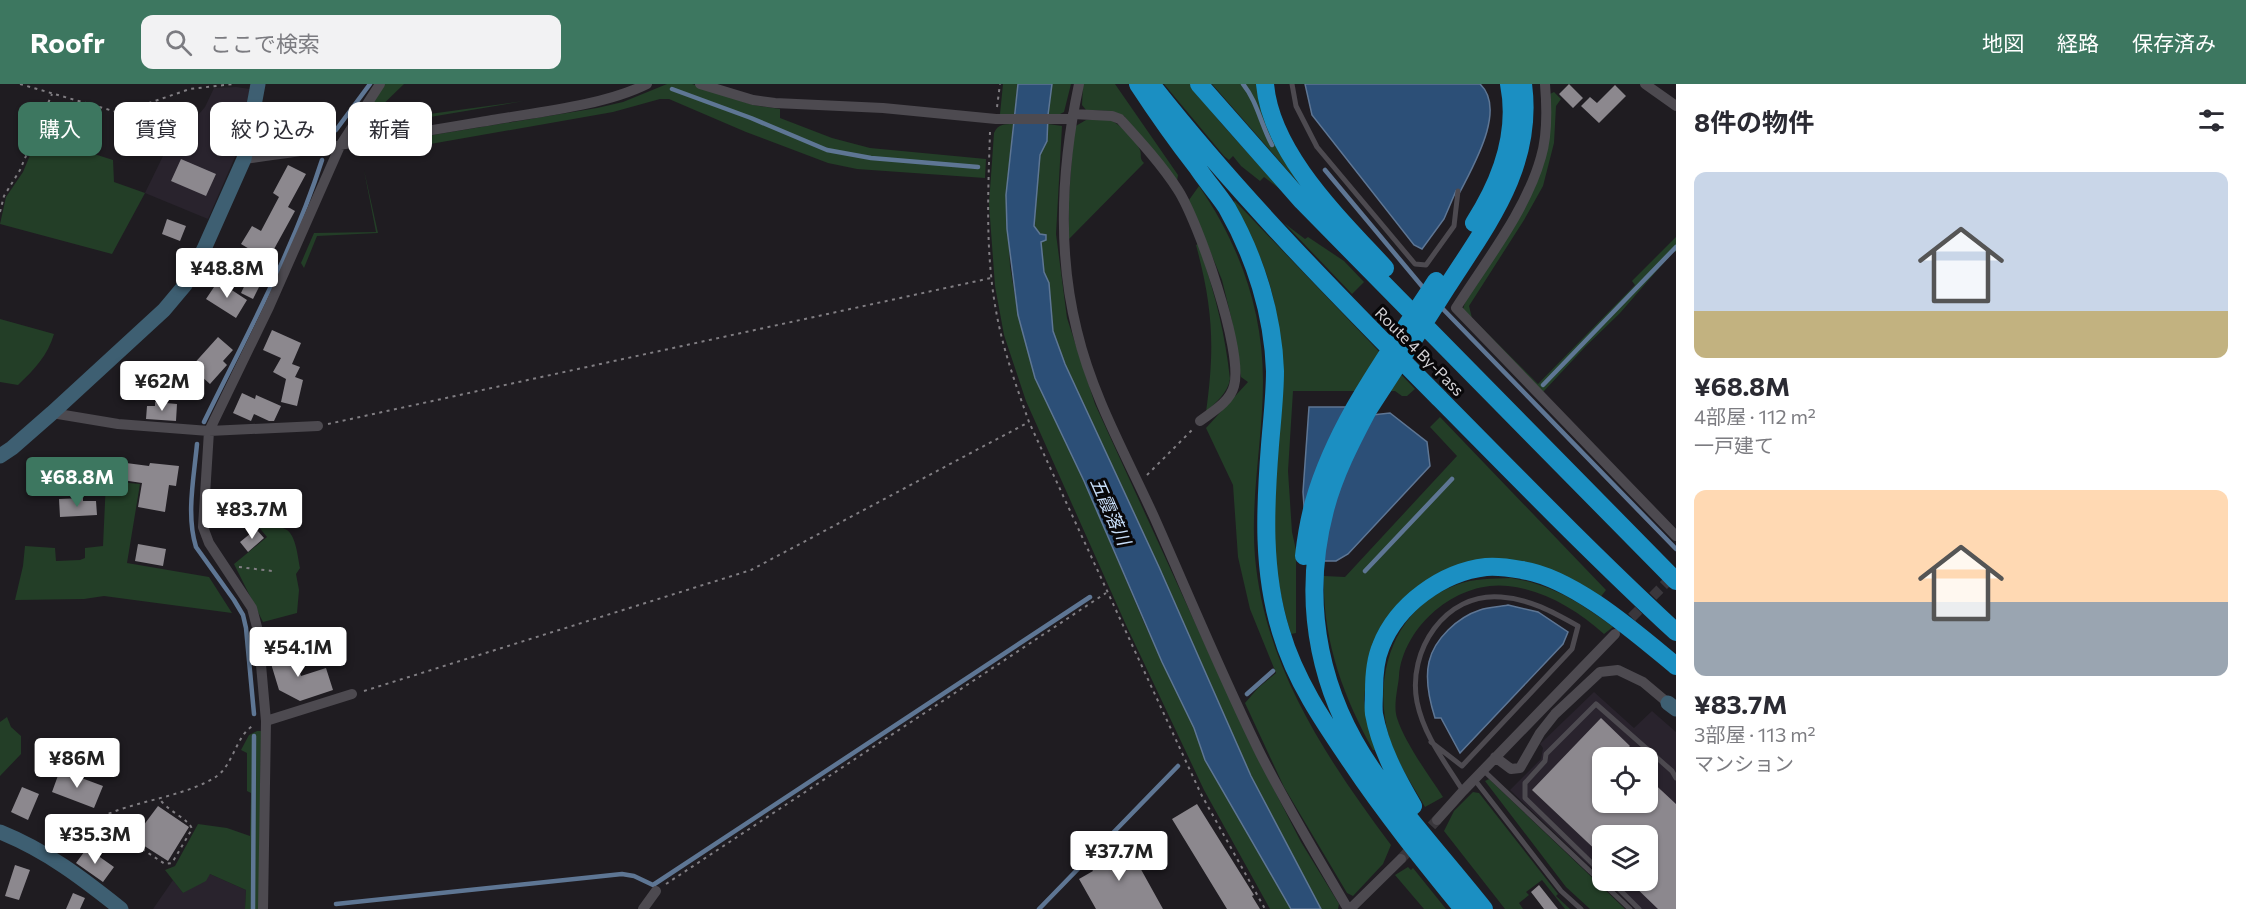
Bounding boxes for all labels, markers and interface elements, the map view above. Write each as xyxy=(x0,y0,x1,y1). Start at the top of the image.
search box xyxy=(141,15,561,69)
text: Roofr xyxy=(30,25,105,59)
icon: search xyxy=(162,26,195,59)
text: ここで検索 xyxy=(210,30,320,57)
text: 地図 xyxy=(1982,30,2024,55)
text: 経路 xyxy=(2057,30,2099,55)
text: 保存済み xyxy=(2132,30,2216,55)
chip: 購入 xyxy=(18,102,102,156)
chip: 賃貸 xyxy=(114,102,198,156)
chip: 絞り込み xyxy=(210,102,336,156)
chip: 新着 xyxy=(348,102,432,156)
icon: filters xyxy=(2195,104,2228,137)
text: 8件の物件 xyxy=(1694,106,1814,137)
icon: home xyxy=(1907,211,2015,319)
pin: ¥48.8M xyxy=(178,248,276,299)
text: ¥48.8M xyxy=(190,255,264,279)
street label: Route 4 By-Pass xyxy=(1372,303,1468,399)
pin: ¥62M xyxy=(126,361,198,412)
text: ¥62M xyxy=(134,368,190,392)
text: ¥68.8M xyxy=(1694,370,1790,401)
text: 4部屋 · 112 m² xyxy=(1694,404,1816,428)
text: 一戸建て xyxy=(1694,433,1774,457)
pin: ¥68.8M xyxy=(28,457,126,508)
text: ¥68.8M xyxy=(40,464,114,488)
water label: 五霞落川 xyxy=(1086,474,1137,550)
pin: ¥83.7M xyxy=(203,489,301,540)
text: ¥83.7M xyxy=(216,496,288,520)
icon: home xyxy=(1907,529,2015,637)
pin: ¥54.1M xyxy=(249,627,347,678)
text: ¥54.1M xyxy=(264,634,333,658)
text: ¥83.7M xyxy=(1694,688,1787,719)
text: 3部屋 · 113 m² xyxy=(1694,722,1816,746)
pin: ¥86M xyxy=(41,738,113,789)
text: ¥86M xyxy=(49,745,105,769)
map controls xyxy=(1592,747,1658,891)
button: locate xyxy=(1592,747,1658,813)
text: マンション xyxy=(1694,751,1794,775)
pin: ¥35.3M xyxy=(46,814,144,865)
text: ¥35.3M xyxy=(59,821,131,845)
button: layers xyxy=(1592,825,1658,891)
pin: ¥37.7M xyxy=(1070,831,1168,882)
text: ¥37.7M xyxy=(1084,838,1154,862)

